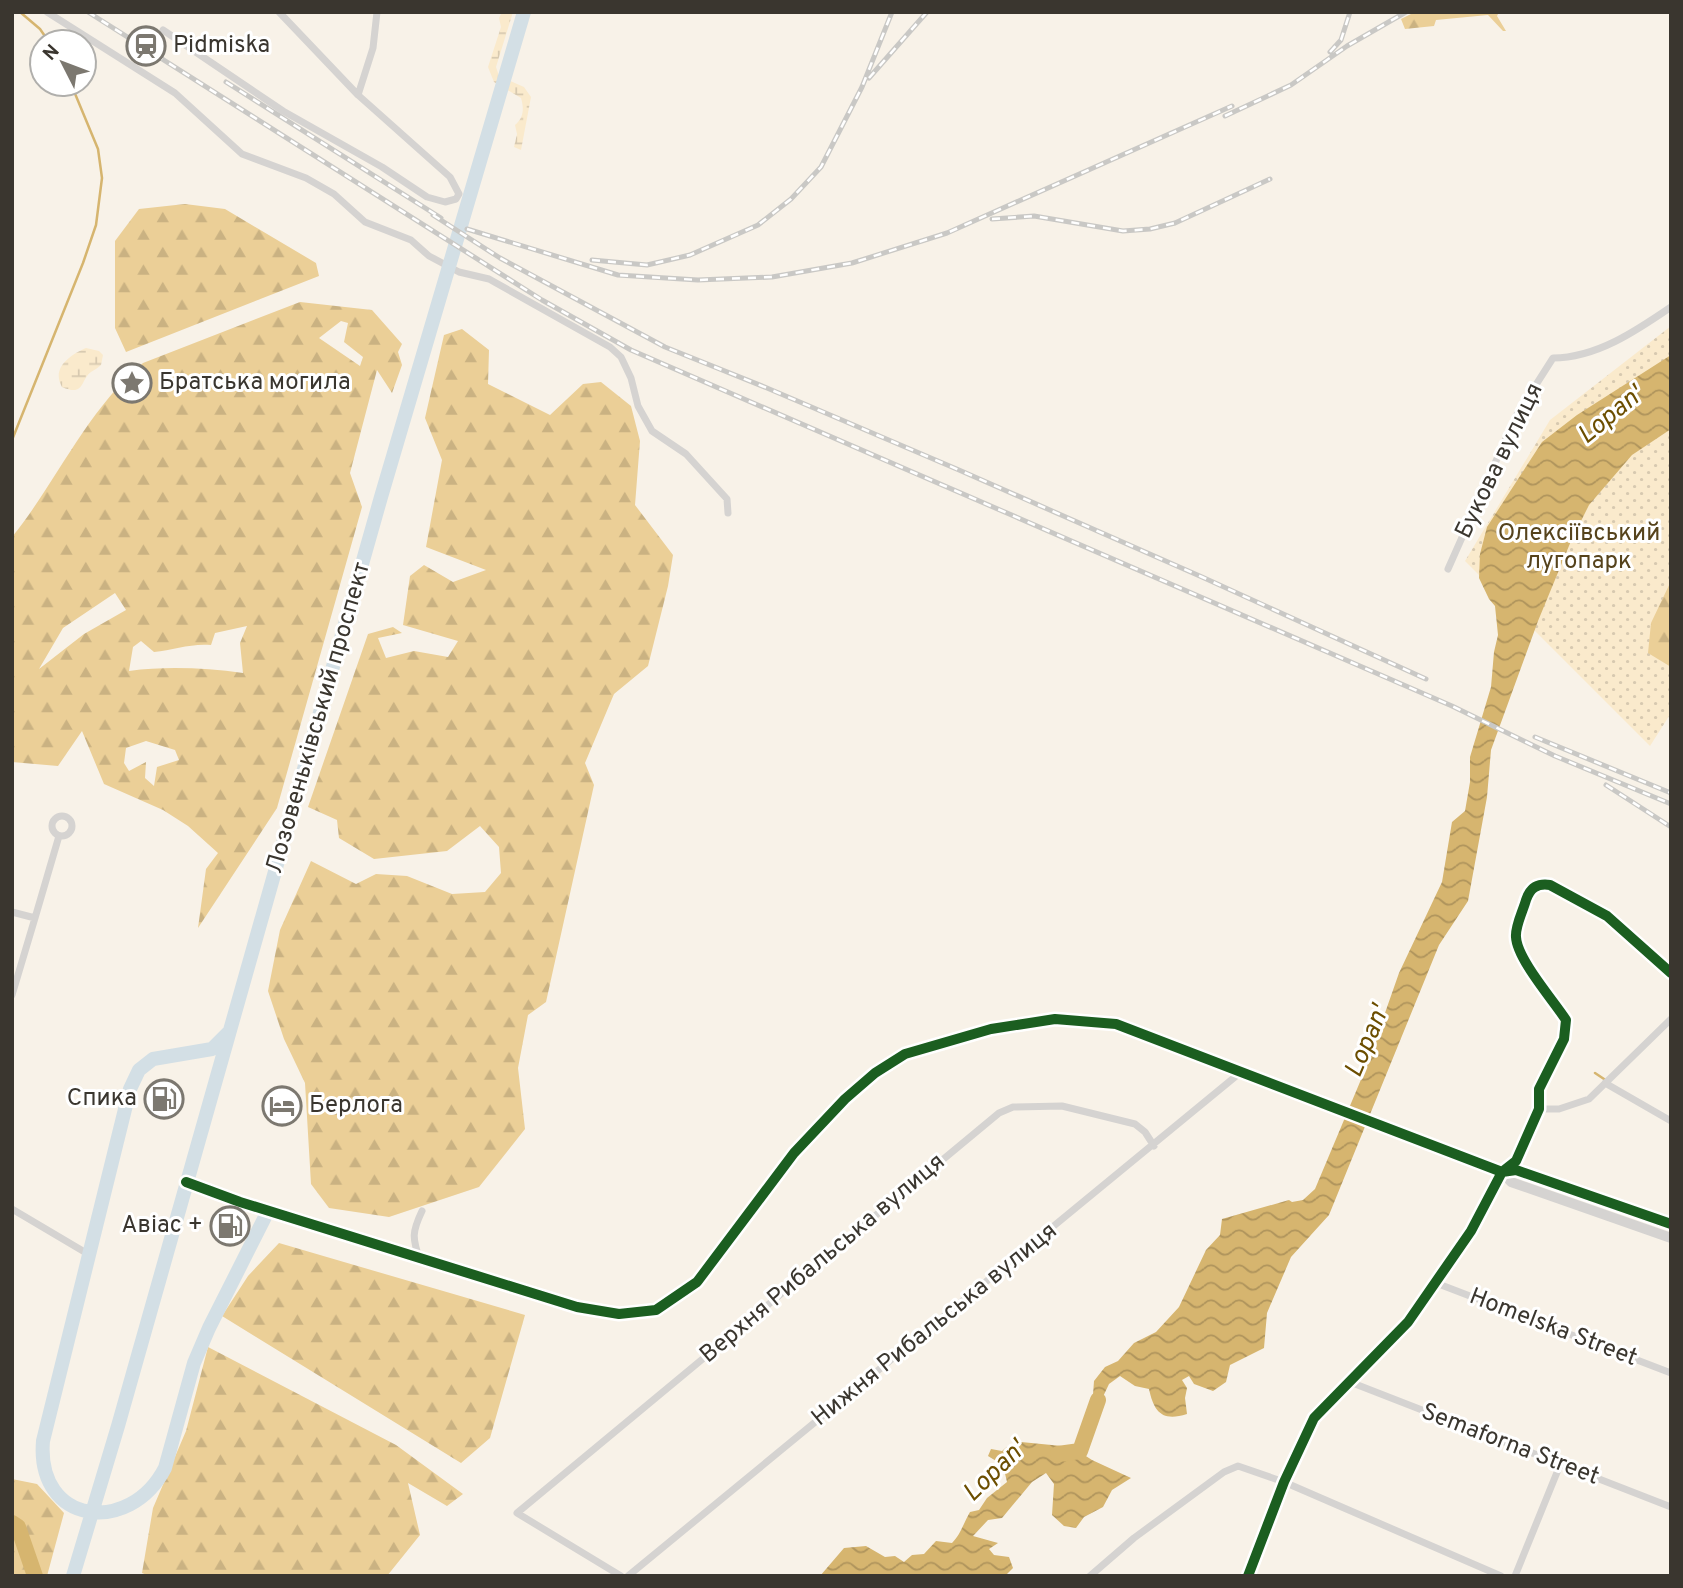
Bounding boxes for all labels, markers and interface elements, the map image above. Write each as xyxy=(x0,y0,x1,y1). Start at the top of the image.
station icon: Pіdmіska xyxy=(125,25,167,67)
north arrow xyxy=(28,28,98,98)
place label: Pіdmіska xyxy=(173,31,270,61)
text: N xyxy=(38,40,65,66)
place icon: Братська могила xyxy=(111,362,153,404)
place label: Братська могила xyxy=(159,368,351,398)
street label: Букова вулиця xyxy=(1449,378,1551,544)
water label: Lopan' xyxy=(1571,378,1652,452)
park label: Олексіївський лугопарк xyxy=(1498,519,1660,577)
street label: Лозовеньківський проспект xyxy=(260,559,378,877)
water label: Lopan' xyxy=(1338,999,1399,1083)
fuel station icon: Спика xyxy=(143,1078,185,1120)
place label: Спика xyxy=(67,1084,137,1114)
hotel icon: Берлога xyxy=(261,1085,303,1127)
place label: Берлога xyxy=(309,1091,403,1121)
street label: Верхня Рибальська вулиця xyxy=(694,1148,952,1370)
fuel station icon: Авiас + xyxy=(209,1205,251,1247)
place label: Авiас + xyxy=(121,1211,203,1241)
street label: Нижня Рибальська вулиця xyxy=(806,1217,1064,1433)
street label: Homelska Street xyxy=(1465,1282,1641,1374)
street label: Semaforna Street xyxy=(1417,1397,1603,1493)
water label: Lopan' xyxy=(957,1432,1035,1510)

